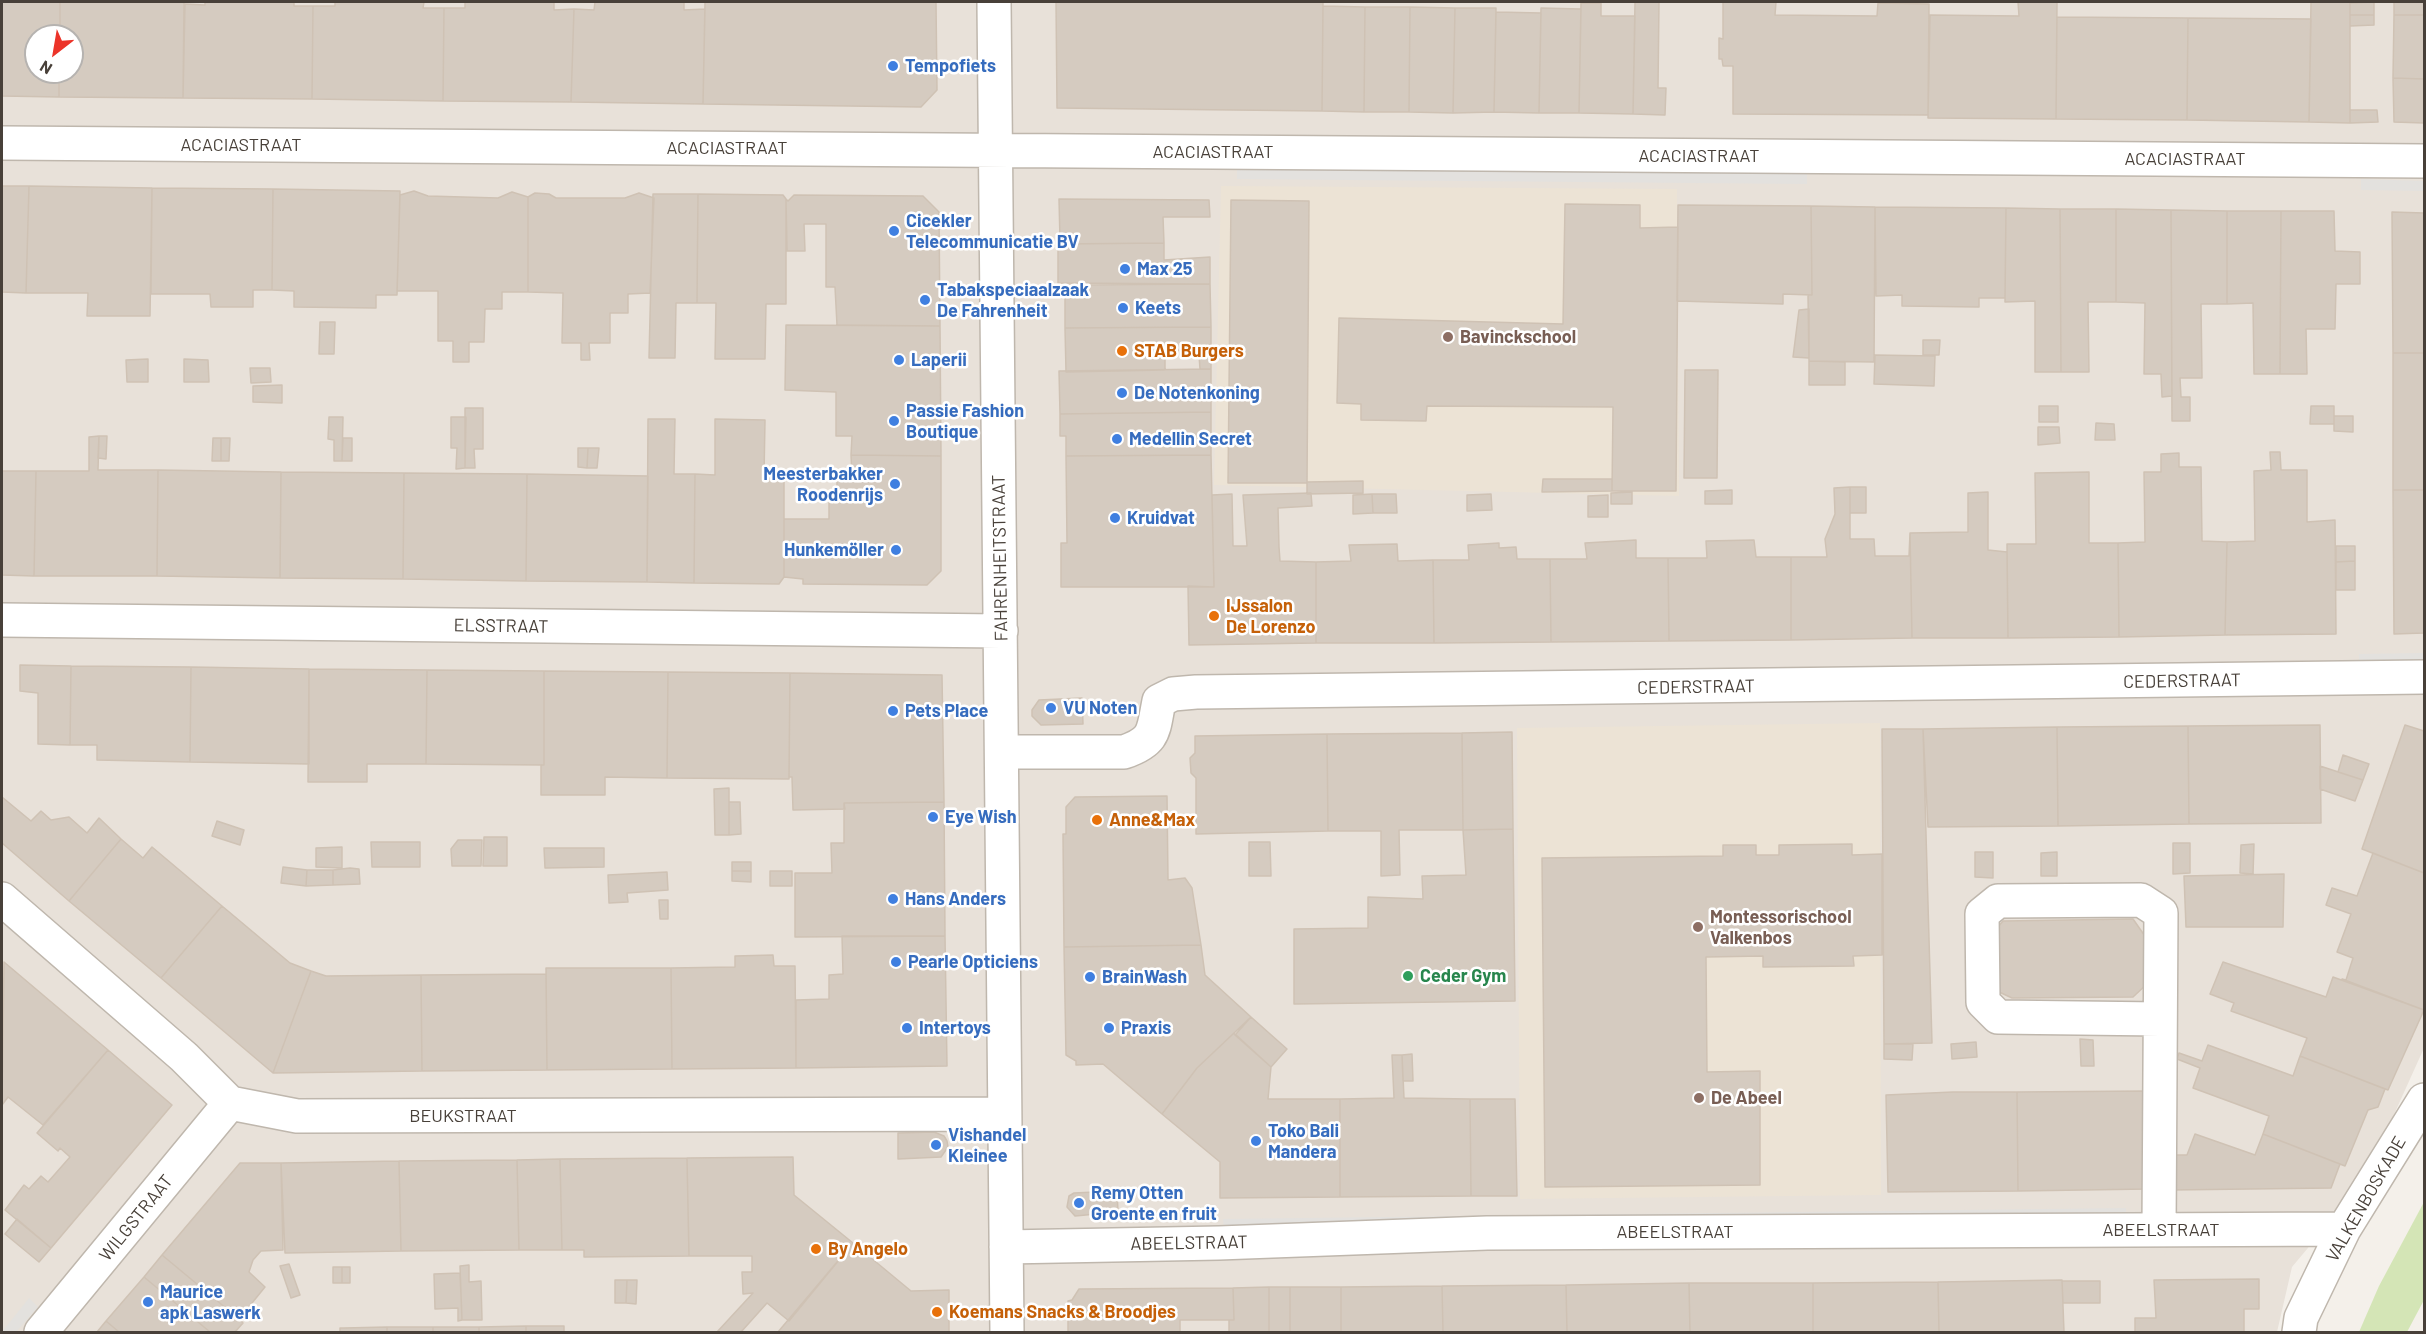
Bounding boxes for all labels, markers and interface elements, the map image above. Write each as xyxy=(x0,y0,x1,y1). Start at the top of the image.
north arrow xyxy=(24,24,84,84)
place label: Tempofiets xyxy=(905,55,996,77)
text: N xyxy=(36,57,55,79)
marker: Tempofiets xyxy=(886,59,900,73)
street label: ACACIASTRAAT xyxy=(180,134,302,156)
street label: ACACIASTRAAT xyxy=(666,137,788,159)
street label: ACACIASTRAAT xyxy=(1152,141,1274,163)
street label: ACACIASTRAAT xyxy=(1638,145,1760,167)
street label: ACACIASTRAAT xyxy=(2124,148,2246,170)
place label: Cicekler Telecommunicatie BV xyxy=(906,210,1079,252)
marker: Cicekler Telecommunicatie BV xyxy=(887,224,901,238)
place label: Max 25 xyxy=(1137,258,1192,280)
marker: Max 25 xyxy=(1118,262,1132,276)
place label: Tabakspeciaalzaak De Fahrenheit xyxy=(937,279,1089,322)
marker: Tabakspeciaalzaak De Fahrenheit xyxy=(918,293,932,307)
place label: Keets xyxy=(1135,297,1181,319)
marker: Keets xyxy=(1116,301,1130,315)
place label: Bavinckschool xyxy=(1460,326,1576,348)
marker: Bavinckschool xyxy=(1441,330,1455,344)
place label: STAB Burgers xyxy=(1134,340,1244,362)
marker: STAB Burgers xyxy=(1115,344,1129,358)
place label: Laperii xyxy=(911,349,967,371)
marker: Laperii xyxy=(892,353,906,367)
place label: De Notenkoning xyxy=(1134,382,1260,404)
marker: De Notenkoning xyxy=(1115,386,1129,400)
place label: Passie Fashion Boutique xyxy=(906,400,1024,442)
marker: Passie Fashion Boutique xyxy=(887,414,901,428)
place label: Medellin Secret xyxy=(1129,428,1252,450)
marker: Medellin Secret xyxy=(1110,432,1124,446)
place label: Meesterbakker Roodenrijs xyxy=(763,463,883,506)
street label: FAHRENHEITSTRAAT xyxy=(988,475,1012,641)
marker: Meesterbakker Roodenrijs xyxy=(888,477,902,491)
place label: Kruidvat xyxy=(1127,507,1195,529)
marker: Kruidvat xyxy=(1108,511,1122,525)
place label: Hunkemöller xyxy=(784,539,884,561)
marker: Hunkemöller xyxy=(889,543,903,557)
place label: IJssalon De Lorenzo xyxy=(1226,595,1316,638)
marker: IJssalon De Lorenzo xyxy=(1207,609,1221,623)
street label: ELSSTRAAT xyxy=(454,614,548,638)
street label: CEDERSTRAAT xyxy=(2123,669,2241,693)
street label: CEDERSTRAAT xyxy=(1637,675,1755,699)
place label: VU Noten xyxy=(1063,697,1137,719)
place label: Pets Place xyxy=(905,700,988,722)
marker: VU Noten xyxy=(1044,701,1058,715)
marker: Pets Place xyxy=(886,704,900,718)
place label: Eye Wish xyxy=(945,806,1017,828)
place label: Anne&Max xyxy=(1109,809,1195,831)
marker: Eye Wish xyxy=(926,810,940,824)
marker: Anne&Max xyxy=(1090,813,1104,827)
place label: Hans Anders xyxy=(905,888,1006,910)
marker: Hans Anders xyxy=(886,892,900,906)
place label: Montessorischool Valkenbos xyxy=(1710,906,1852,948)
marker: Montessorischool Valkenbos xyxy=(1691,920,1705,934)
place label: Pearle Opticiens xyxy=(908,951,1038,973)
marker: Pearle Opticiens xyxy=(889,955,903,969)
place label: Ceder Gym xyxy=(1420,965,1506,987)
place label: BrainWash xyxy=(1102,966,1187,988)
marker: Ceder Gym xyxy=(1401,969,1415,983)
marker: BrainWash xyxy=(1083,970,1097,984)
place label: Intertoys xyxy=(919,1017,991,1039)
place label: Praxis xyxy=(1121,1017,1171,1039)
marker: Intertoys xyxy=(900,1021,914,1035)
marker: Praxis xyxy=(1102,1021,1116,1035)
place label: De Abeel xyxy=(1711,1087,1782,1109)
marker: De Abeel xyxy=(1692,1091,1706,1105)
street label: BEUKSTRAAT xyxy=(409,1105,517,1127)
place label: Toko Bali Mandera xyxy=(1268,1120,1339,1162)
place label: Vishandel Kleinee xyxy=(948,1124,1026,1166)
street label: VALKENBOSKADE xyxy=(2321,1132,2411,1266)
marker: Toko Bali Mandera xyxy=(1249,1134,1263,1148)
marker: Vishandel Kleinee xyxy=(929,1138,943,1152)
street label: WILGSTRAAT xyxy=(95,1171,177,1265)
place label: Remy Otten Groente en fruit xyxy=(1091,1182,1217,1224)
marker: Remy Otten Groente en fruit xyxy=(1072,1196,1086,1210)
street label: ABEELSTRAAT xyxy=(2102,1219,2220,1241)
street label: ABEELSTRAAT xyxy=(1616,1221,1734,1243)
street label: ABEELSTRAAT xyxy=(1130,1231,1248,1255)
place label: By Angelo xyxy=(828,1238,908,1260)
marker: By Angelo xyxy=(809,1242,823,1256)
place label: Maurice apk Laswerk xyxy=(160,1281,261,1324)
marker: Maurice apk Laswerk xyxy=(141,1295,155,1309)
place label: Koemans Snacks & Broodjes xyxy=(949,1301,1176,1323)
marker: Koemans Snacks & Broodjes xyxy=(930,1305,944,1319)

